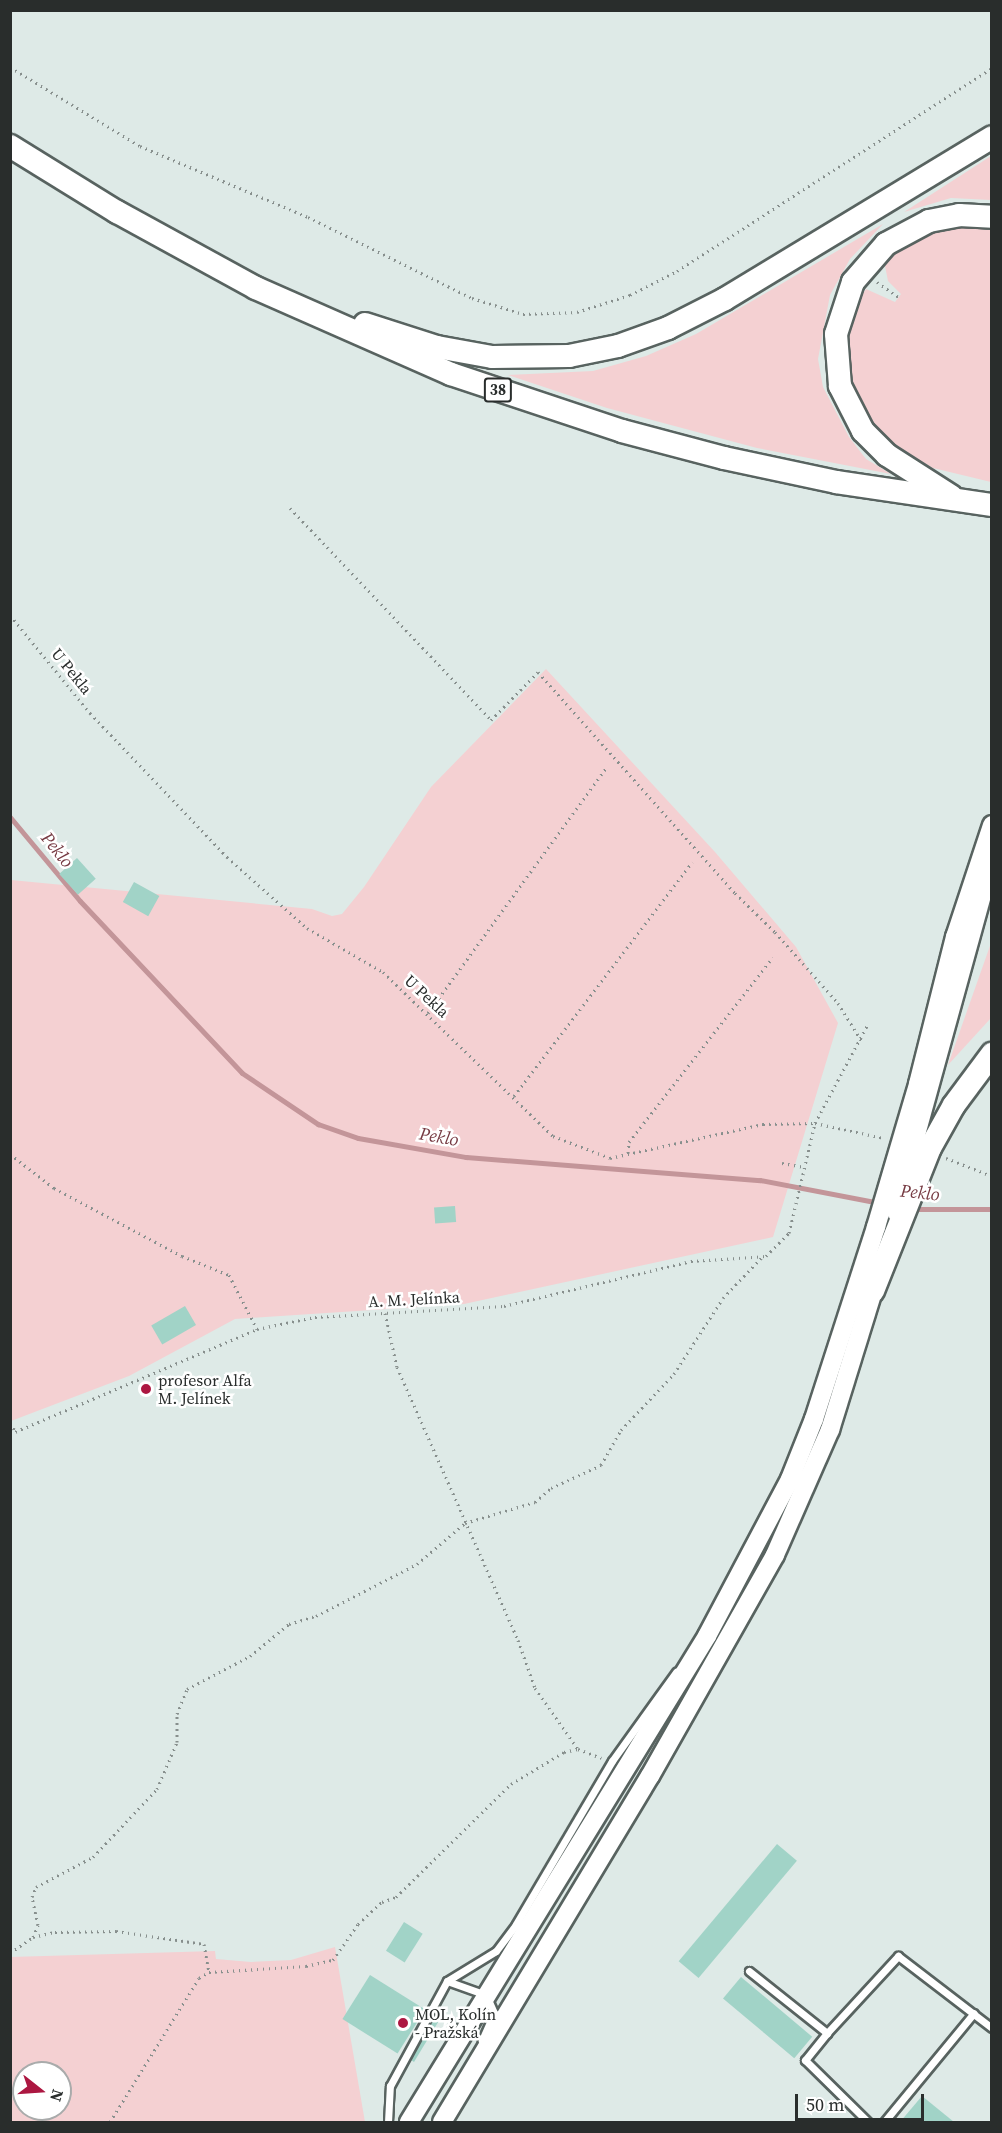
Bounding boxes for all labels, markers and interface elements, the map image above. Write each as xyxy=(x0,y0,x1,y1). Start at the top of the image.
road number: 38 xyxy=(483,378,513,402)
street label: U Pekla xyxy=(48,644,96,698)
water label: Peklo xyxy=(36,828,78,872)
street label: U Pekla xyxy=(401,971,453,1021)
water label: Peklo xyxy=(418,1123,460,1151)
water label: Peklo xyxy=(899,1180,941,1206)
street label: A. M. Jelínka xyxy=(368,1287,460,1311)
place label: profesor Alfa M. Jelínek xyxy=(158,1370,252,1408)
marker: profesor Alfa M. Jelínek xyxy=(139,1382,153,1396)
place label: MOL, Kolín - Pražská xyxy=(415,2004,496,2042)
marker: MOL, Kolín - Pražská xyxy=(396,2016,410,2030)
north arrow xyxy=(12,2061,72,2121)
scale bar xyxy=(798,2082,927,2120)
text: N xyxy=(45,2087,70,2104)
text: 50 m xyxy=(806,2092,844,2117)

